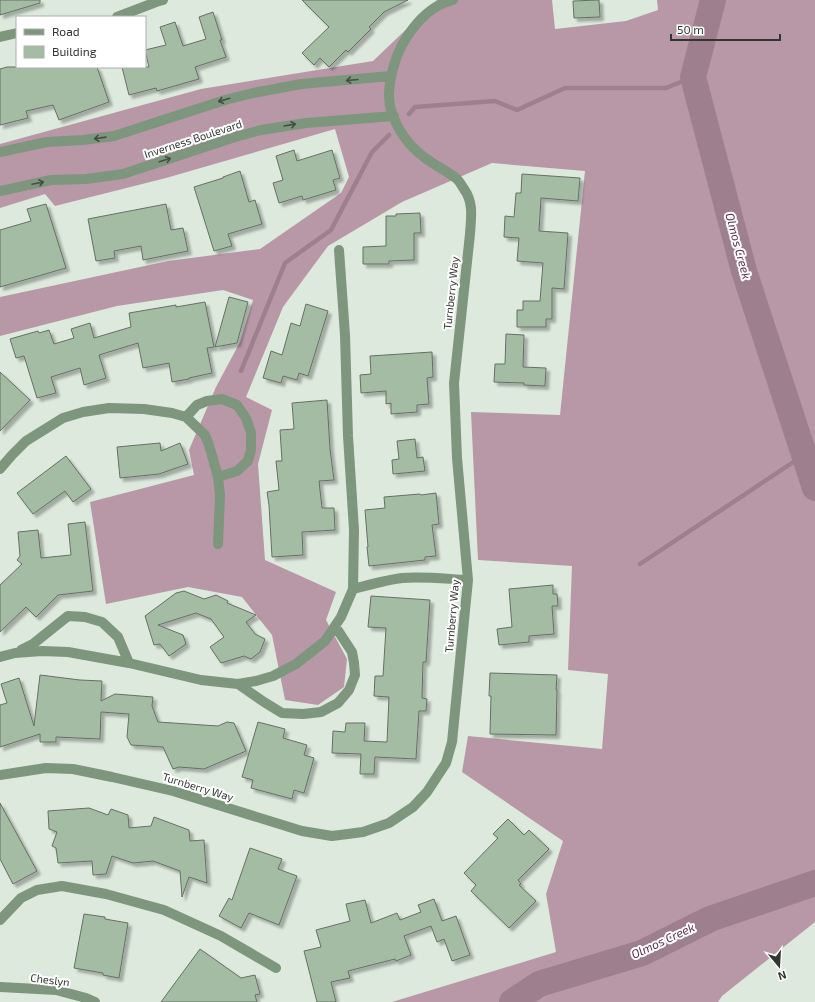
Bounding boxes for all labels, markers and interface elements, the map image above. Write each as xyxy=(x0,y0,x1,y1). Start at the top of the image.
legend xyxy=(16,16,146,68)
scale bar xyxy=(671,16,780,42)
text: 50 m xyxy=(677,22,704,36)
text: Road xyxy=(52,24,80,38)
text: Building xyxy=(52,44,97,58)
one-way arrow xyxy=(346,76,359,83)
one-way arrow xyxy=(218,97,231,104)
street label: Inverness Boulevard xyxy=(142,117,243,160)
one-way arrow xyxy=(283,121,296,129)
one-way arrow xyxy=(94,134,107,142)
one-way arrow xyxy=(159,156,172,163)
one-way arrow xyxy=(31,178,44,186)
water label: Olmos Creek xyxy=(723,211,755,280)
street label: Turnberry Way xyxy=(440,256,461,330)
street label: Turnberry Way xyxy=(442,579,461,653)
street label: Turnberry Way xyxy=(161,770,235,804)
water label: Olmos Creek xyxy=(629,919,696,961)
north arrow xyxy=(759,946,799,986)
text: N xyxy=(776,969,788,983)
street label: Cheslyn xyxy=(30,971,70,988)

